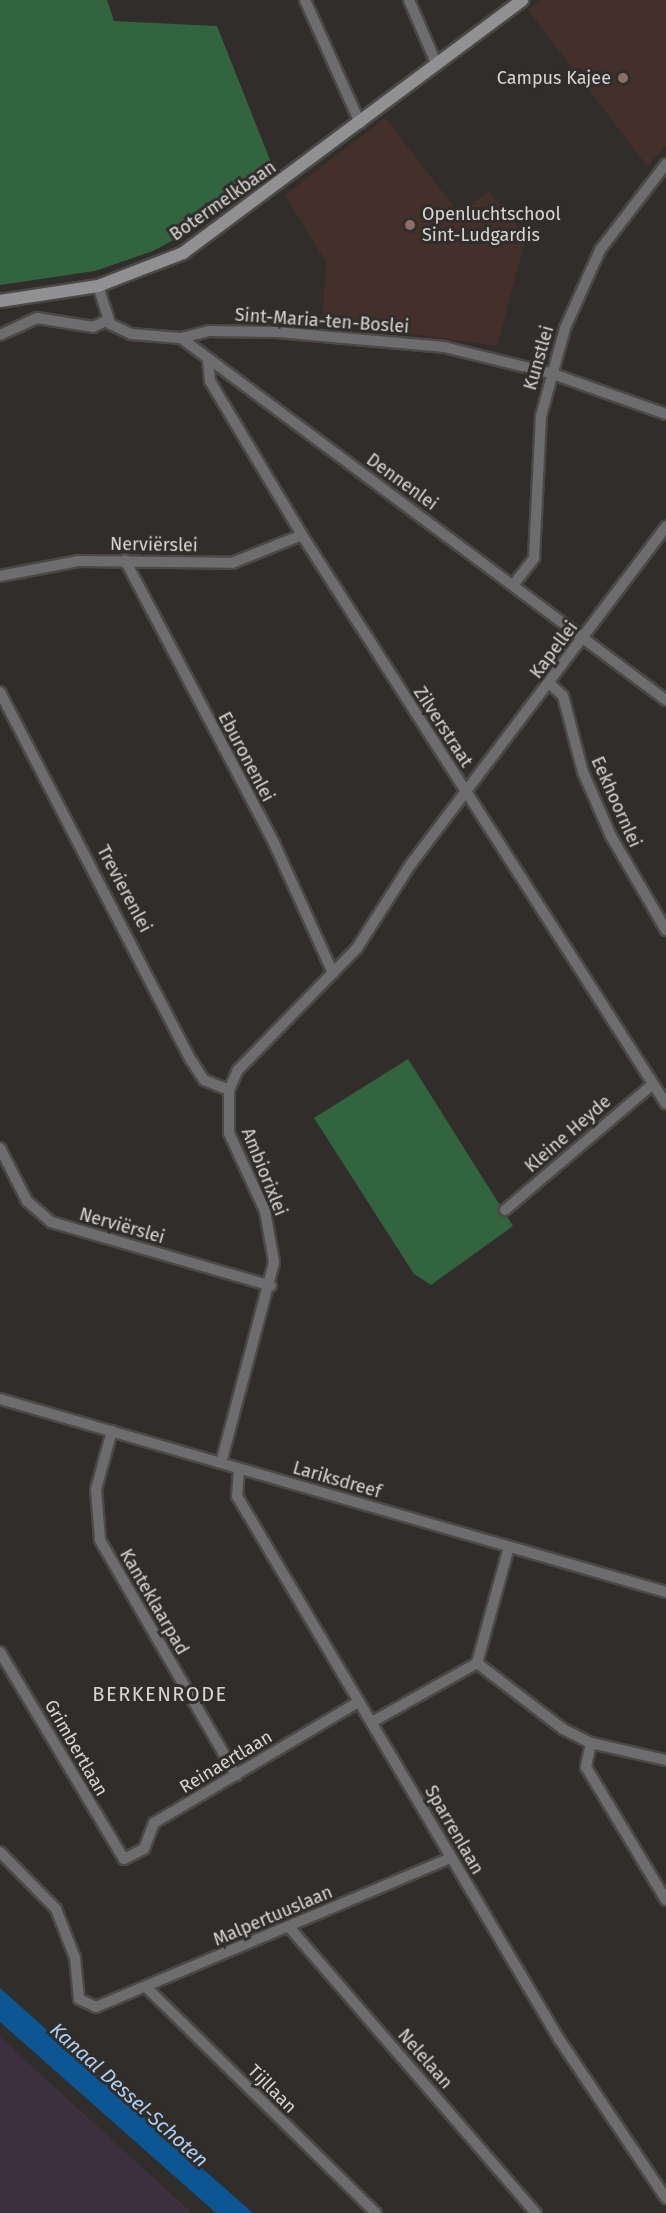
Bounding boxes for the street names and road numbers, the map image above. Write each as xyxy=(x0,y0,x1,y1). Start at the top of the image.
street label: Botermelkbaan xyxy=(166,156,280,246)
street label: Sint-Maria-ten-Boslei xyxy=(234,304,410,338)
street label: Kunstlei xyxy=(519,323,559,393)
street label: Dennenlei xyxy=(362,449,442,515)
street label: Nerviërslei xyxy=(110,533,198,557)
street label: Kapellei xyxy=(525,617,583,683)
street label: Zilverstraat xyxy=(409,683,477,771)
street label: Eburonenlei xyxy=(213,708,279,806)
street label: Eekhoornlei xyxy=(586,753,646,851)
street label: Trevierenlei xyxy=(92,842,156,936)
street label: Kleine Heyde xyxy=(520,1091,616,1177)
street label: Ambiorixlei xyxy=(237,1125,291,1219)
street label: Nerviërslei xyxy=(77,1203,167,1249)
street label: Lariksdreef xyxy=(290,1457,384,1503)
street label: Kanteklaarpad xyxy=(115,1545,193,1659)
street label: Grimbertlaan xyxy=(40,1696,112,1800)
street label: Reinaertlaan xyxy=(176,1726,276,1798)
street label: Sparrenlaan xyxy=(420,1782,488,1878)
street label: Malpertuuslaan xyxy=(210,1881,336,1951)
street label: Nelelaan xyxy=(393,2025,457,2093)
street label: Tijllaan xyxy=(243,2060,301,2118)

